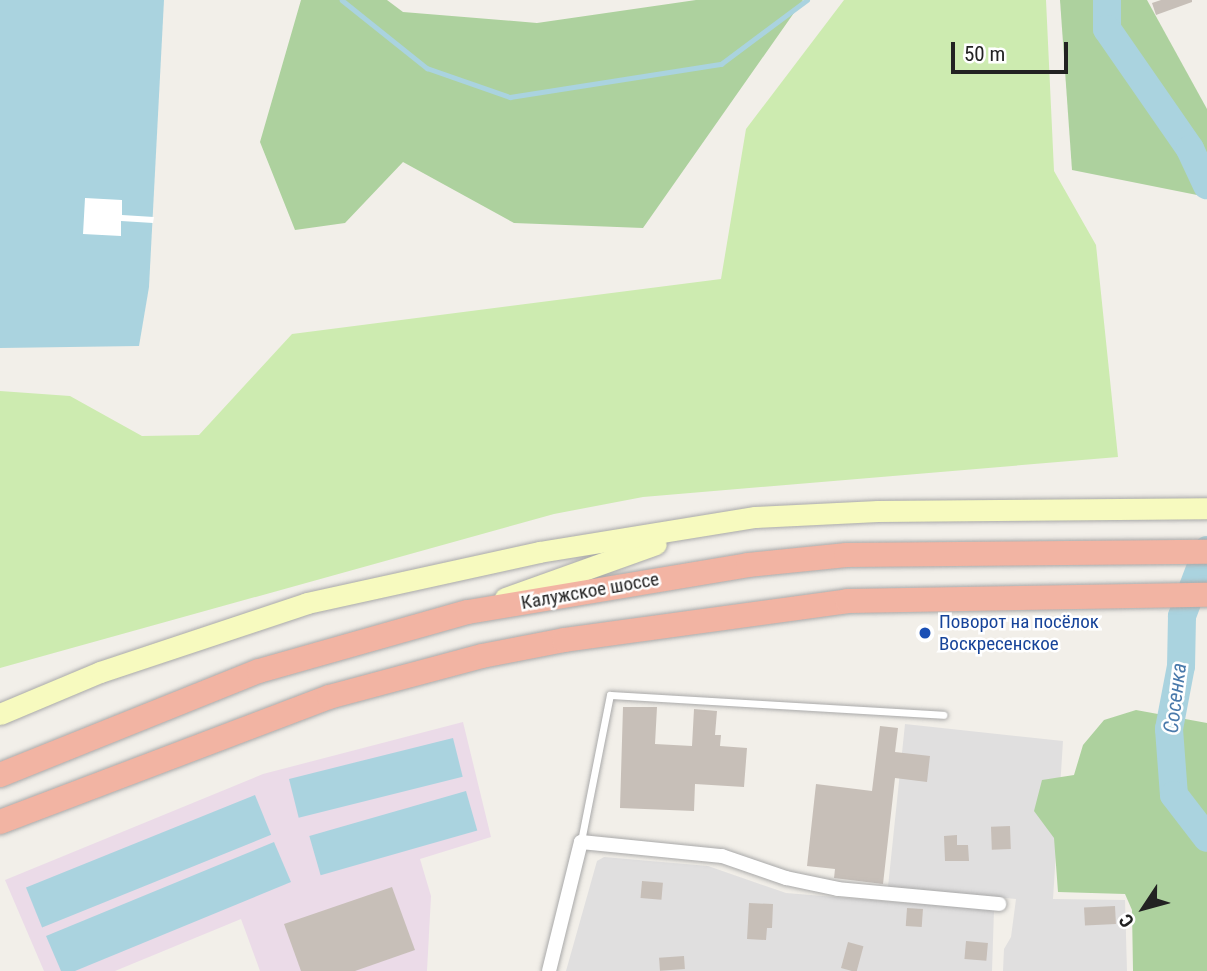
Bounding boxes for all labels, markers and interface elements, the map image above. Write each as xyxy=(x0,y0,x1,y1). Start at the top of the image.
scale bar xyxy=(955,28,1072,72)
text: 50 m xyxy=(964,42,1005,66)
street label: Калужское шоссе xyxy=(519,568,661,614)
place label: Поворот на посёлок Воскресенское xyxy=(939,611,1099,655)
marker: Поворот на посёлок Воскресенское xyxy=(917,625,933,641)
water label: Сосенка xyxy=(1158,661,1192,735)
north arrow xyxy=(1109,873,1179,943)
text: С xyxy=(1114,910,1139,932)

